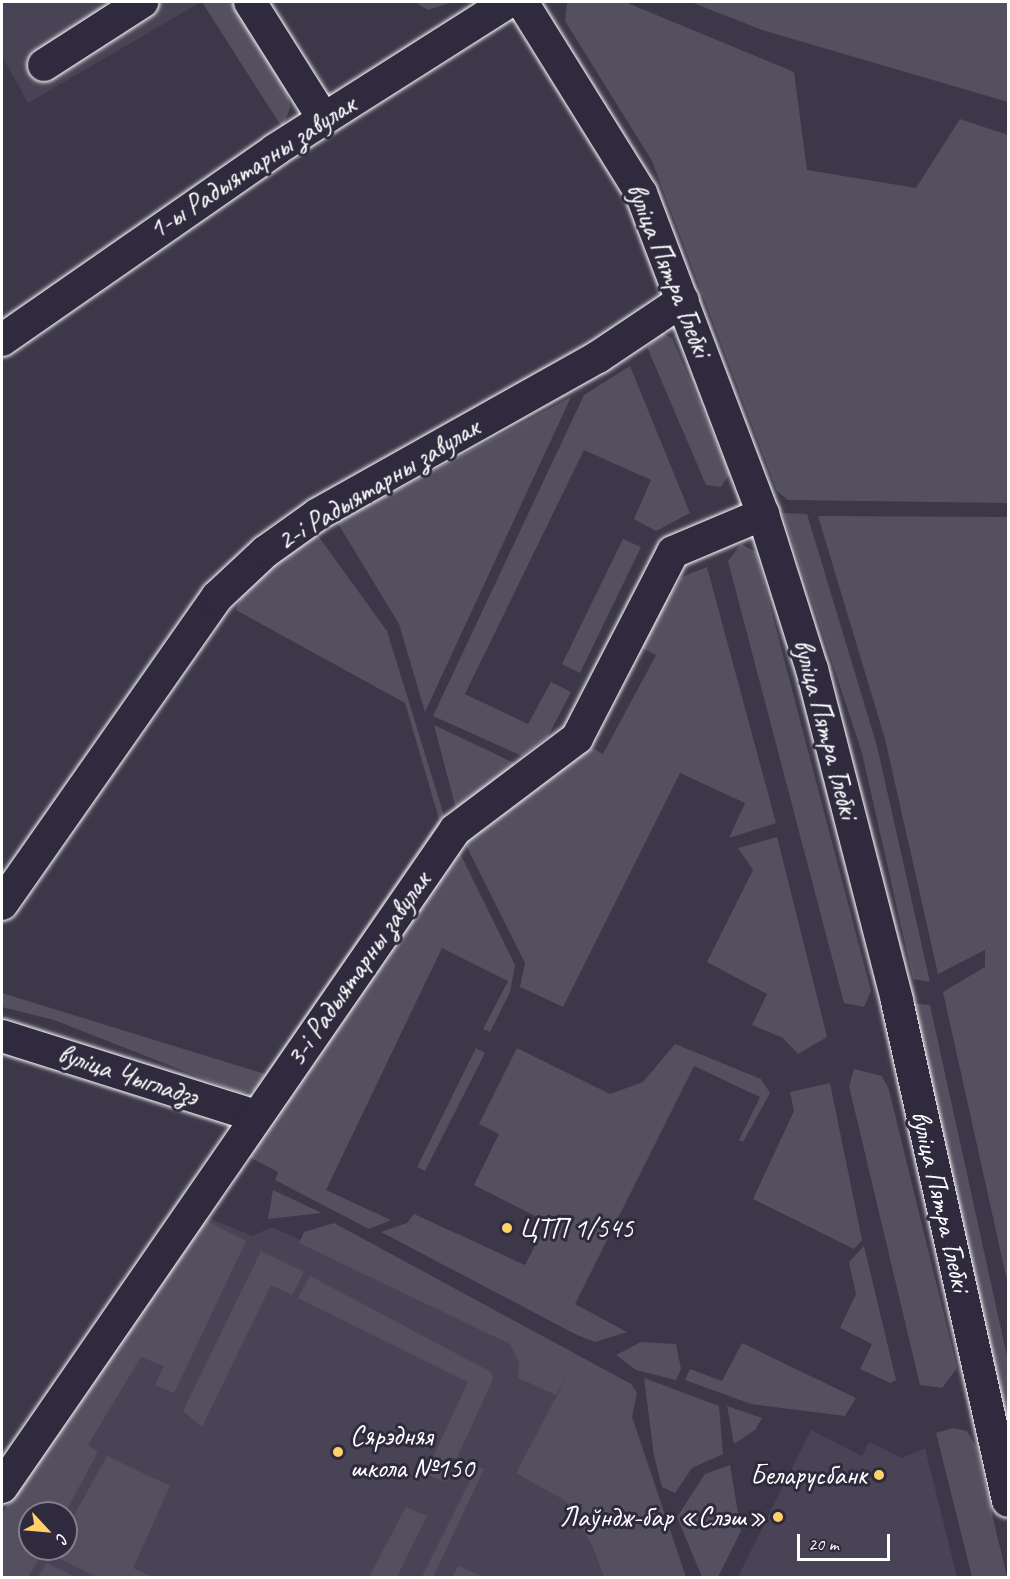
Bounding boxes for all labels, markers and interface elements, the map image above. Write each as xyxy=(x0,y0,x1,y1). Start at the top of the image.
street label: 1-ы Радыятарны завулак xyxy=(142,88,362,246)
street label: вуліца Пятра Глебкі xyxy=(619,180,719,360)
street label: 2-і Радыятарны завулак xyxy=(271,410,485,558)
street label: вуліца Пятра Глебкі xyxy=(786,637,866,821)
street label: 3-і Радыятарны завулак xyxy=(278,865,438,1073)
street label: вуліца Чыгладзэ xyxy=(54,1037,202,1113)
street label: вуліца Пятра Глебкі xyxy=(904,1109,978,1293)
place label: ЦТП 1/545 xyxy=(519,1211,633,1245)
marker: ЦТП 1/545 xyxy=(500,1221,514,1235)
place label: Сярэдняя школа №150 xyxy=(350,1419,474,1485)
marker: Сярэдняя школа №150 xyxy=(331,1445,345,1459)
place label: Беларусбанк xyxy=(750,1458,867,1492)
marker: Беларусбанк xyxy=(872,1468,886,1482)
place label: Лаўндж-бар «Слэш» xyxy=(560,1500,766,1534)
north arrow xyxy=(18,1501,78,1561)
marker: Лаўндж-бар «Слэш» xyxy=(771,1510,785,1524)
scale bar xyxy=(800,1522,893,1560)
text: С xyxy=(52,1530,73,1546)
text: 20 m xyxy=(808,1533,839,1555)

